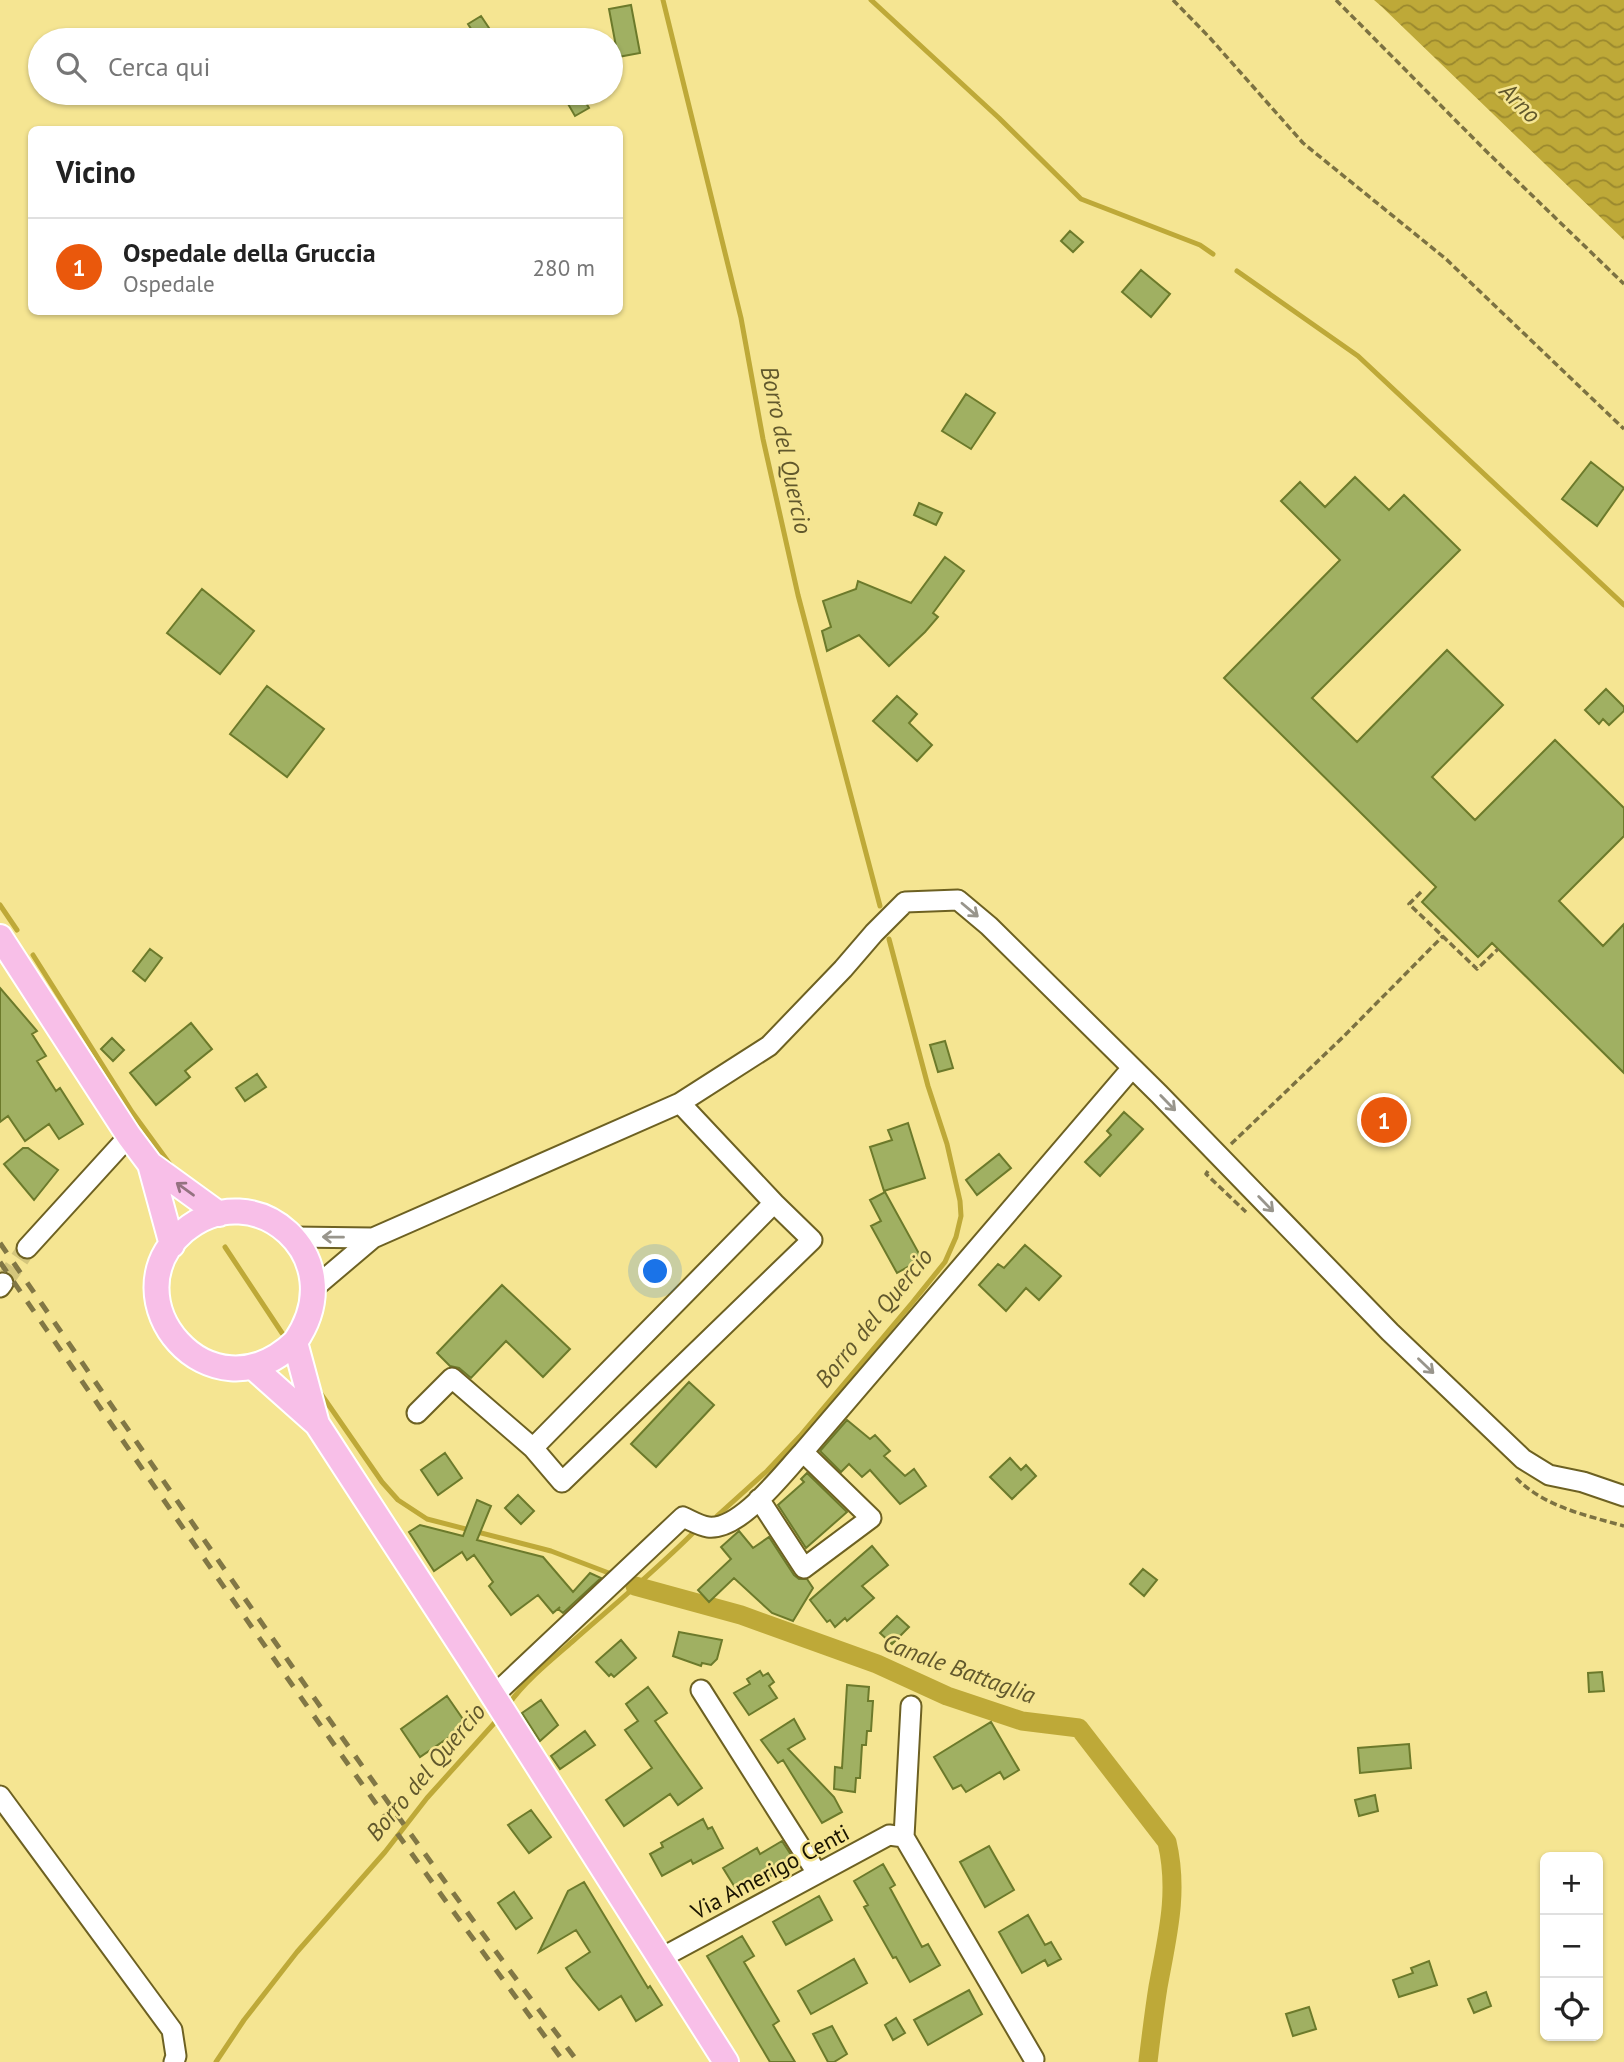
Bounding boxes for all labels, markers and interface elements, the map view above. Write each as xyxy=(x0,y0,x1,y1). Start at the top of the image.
search box xyxy=(28,28,623,105)
icon: search xyxy=(52,48,90,86)
text: Cerca qui xyxy=(108,50,211,83)
water label: Arno xyxy=(1493,75,1547,130)
text: Vicino xyxy=(56,152,136,191)
text: Ospedale della Gruccia xyxy=(123,236,376,269)
text: 1 xyxy=(72,253,86,282)
text: 280 m xyxy=(533,253,595,282)
text: Ospedale xyxy=(123,269,215,298)
water label: Borro del Quercio xyxy=(754,363,819,537)
one-way arrow xyxy=(960,902,978,918)
one-way arrow xyxy=(1159,1094,1176,1111)
pin: 1 xyxy=(1361,1094,1407,1146)
one-way arrow xyxy=(176,1182,195,1196)
one-way arrow xyxy=(1258,1196,1275,1213)
one-way arrow xyxy=(322,1231,345,1244)
water label: Borro del Quercio xyxy=(808,1242,939,1394)
your location xyxy=(638,1254,672,1288)
one-way arrow xyxy=(1417,1358,1434,1375)
water label: Canale Battaglia xyxy=(879,1627,1040,1711)
water label: Borro del Quercio xyxy=(359,1696,492,1847)
street label: Via Amerigo Centi xyxy=(685,1818,854,1926)
map controls xyxy=(1540,1852,1603,2041)
button: + xyxy=(1540,1852,1603,1915)
button: − xyxy=(1540,1915,1603,1978)
button: locate xyxy=(1540,1978,1603,2041)

